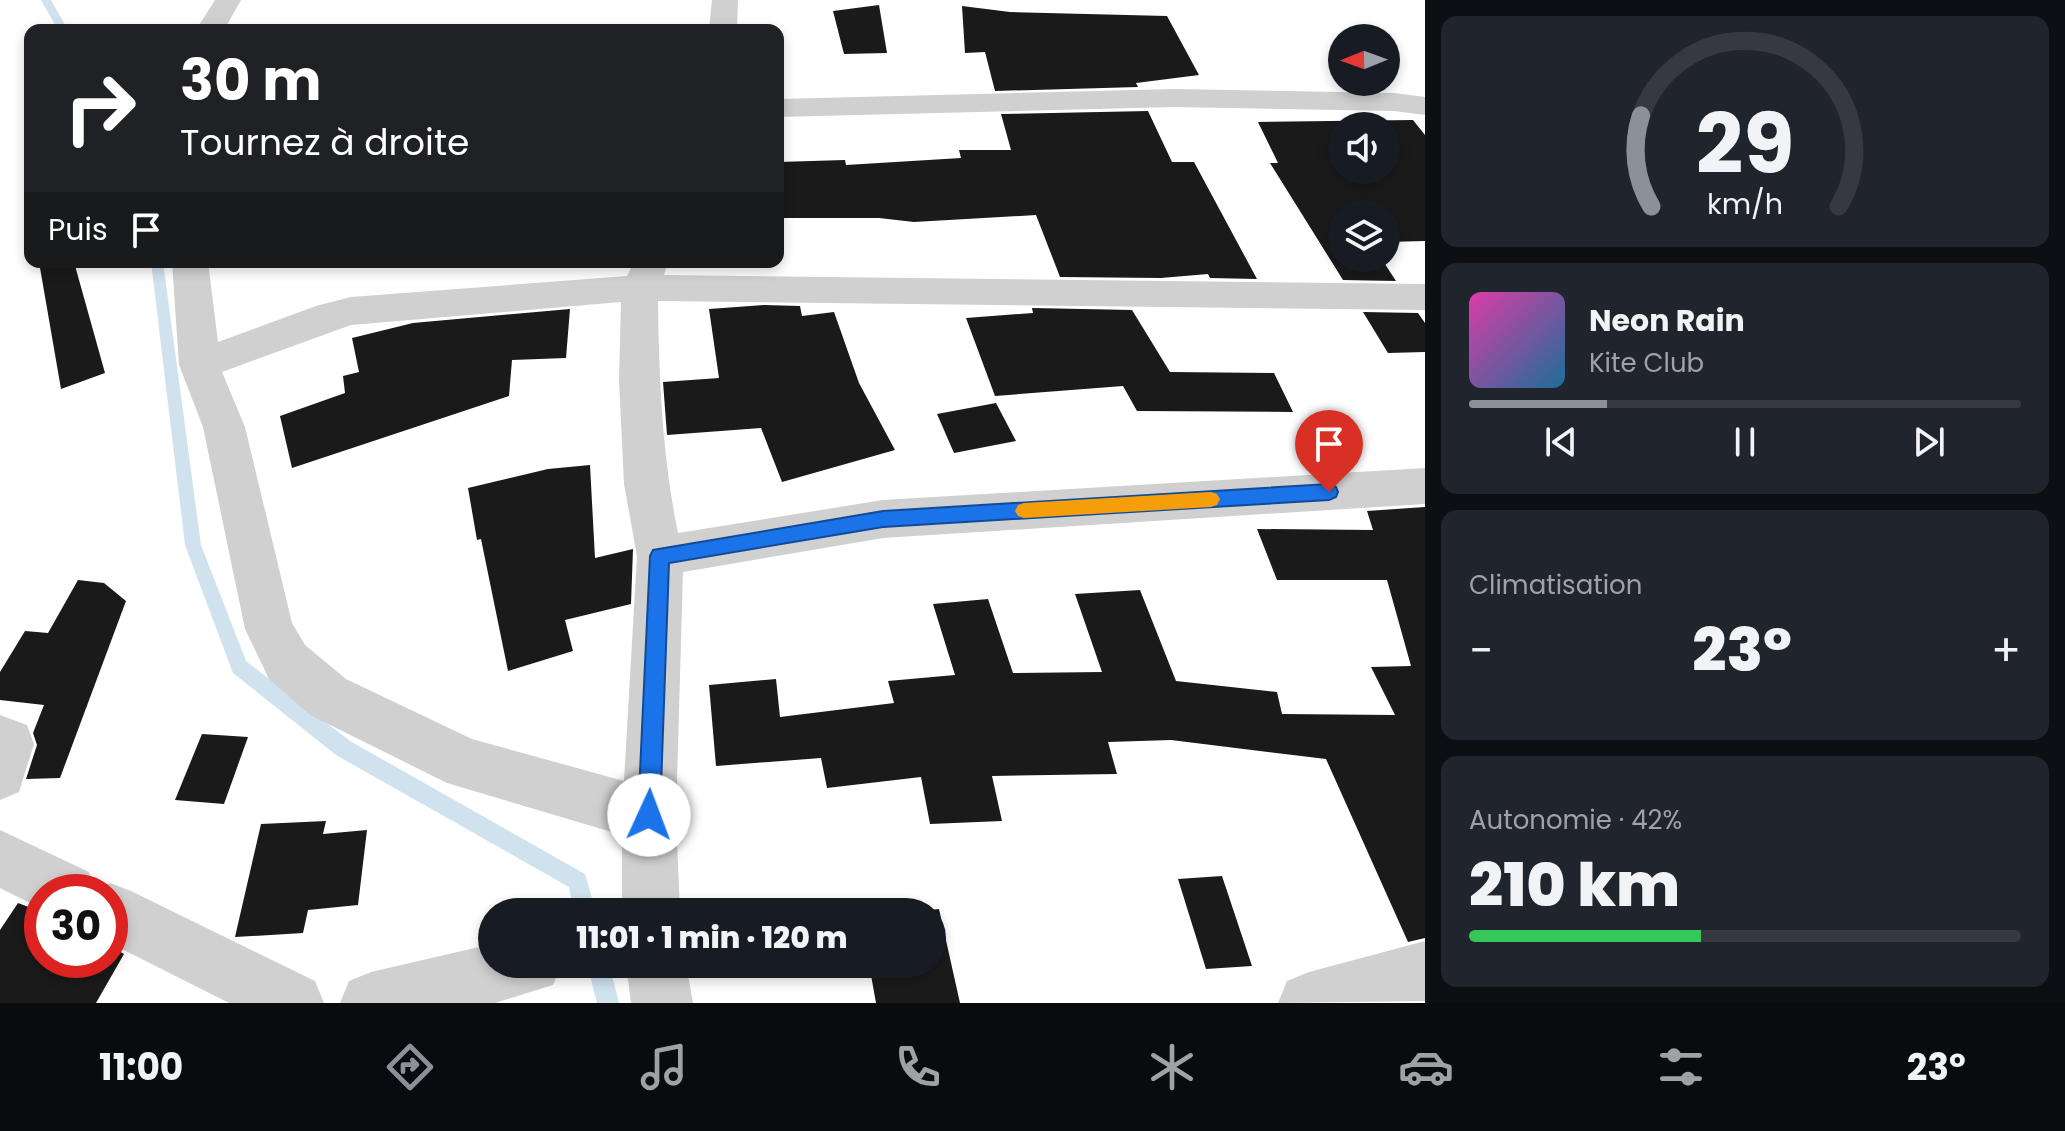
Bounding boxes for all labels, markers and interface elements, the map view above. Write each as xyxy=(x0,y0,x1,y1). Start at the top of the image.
north arrow xyxy=(1328,24,1400,96)
map controls xyxy=(1328,24,1400,272)
text: 30 m xyxy=(180,41,322,120)
icon: right xyxy=(48,56,152,160)
text: 29 xyxy=(1696,86,1794,202)
button: sound xyxy=(1328,112,1400,184)
text: Tournez à droite xyxy=(180,117,469,168)
text: km/h xyxy=(1707,185,1783,225)
button: layers xyxy=(1328,200,1400,272)
text: Puis xyxy=(48,208,108,251)
icon: arrive xyxy=(124,208,168,252)
text: Neon Rain xyxy=(1589,299,1745,342)
text: Kite Club xyxy=(1589,345,1704,381)
pin xyxy=(1295,410,1363,492)
icon: previous xyxy=(1539,420,1583,464)
icon: pause xyxy=(1723,420,1767,464)
icon: next xyxy=(1907,420,1951,464)
icon: arrive xyxy=(1307,422,1351,466)
text: Climatisation xyxy=(1469,567,1642,603)
text: 23° xyxy=(1692,608,1792,692)
text: − xyxy=(1469,620,1493,681)
text: + xyxy=(1991,620,2021,681)
position arrow xyxy=(607,773,691,857)
text: Autonomie · 42% xyxy=(1469,802,1682,838)
text: 210 km xyxy=(1469,843,1680,927)
speed limit sign: 30 xyxy=(24,874,128,978)
text: 11:01 · 1 min · 120 m xyxy=(576,916,848,959)
icon: directions xyxy=(382,1039,438,1095)
icon: music xyxy=(636,1039,692,1095)
icon: phone xyxy=(890,1039,946,1095)
icon: climate xyxy=(1144,1039,1200,1095)
icon: car xyxy=(1398,1039,1454,1095)
icon: filters xyxy=(1653,1039,1709,1095)
text: 11:00 xyxy=(99,1042,183,1093)
text: 23° xyxy=(1907,1042,1966,1093)

